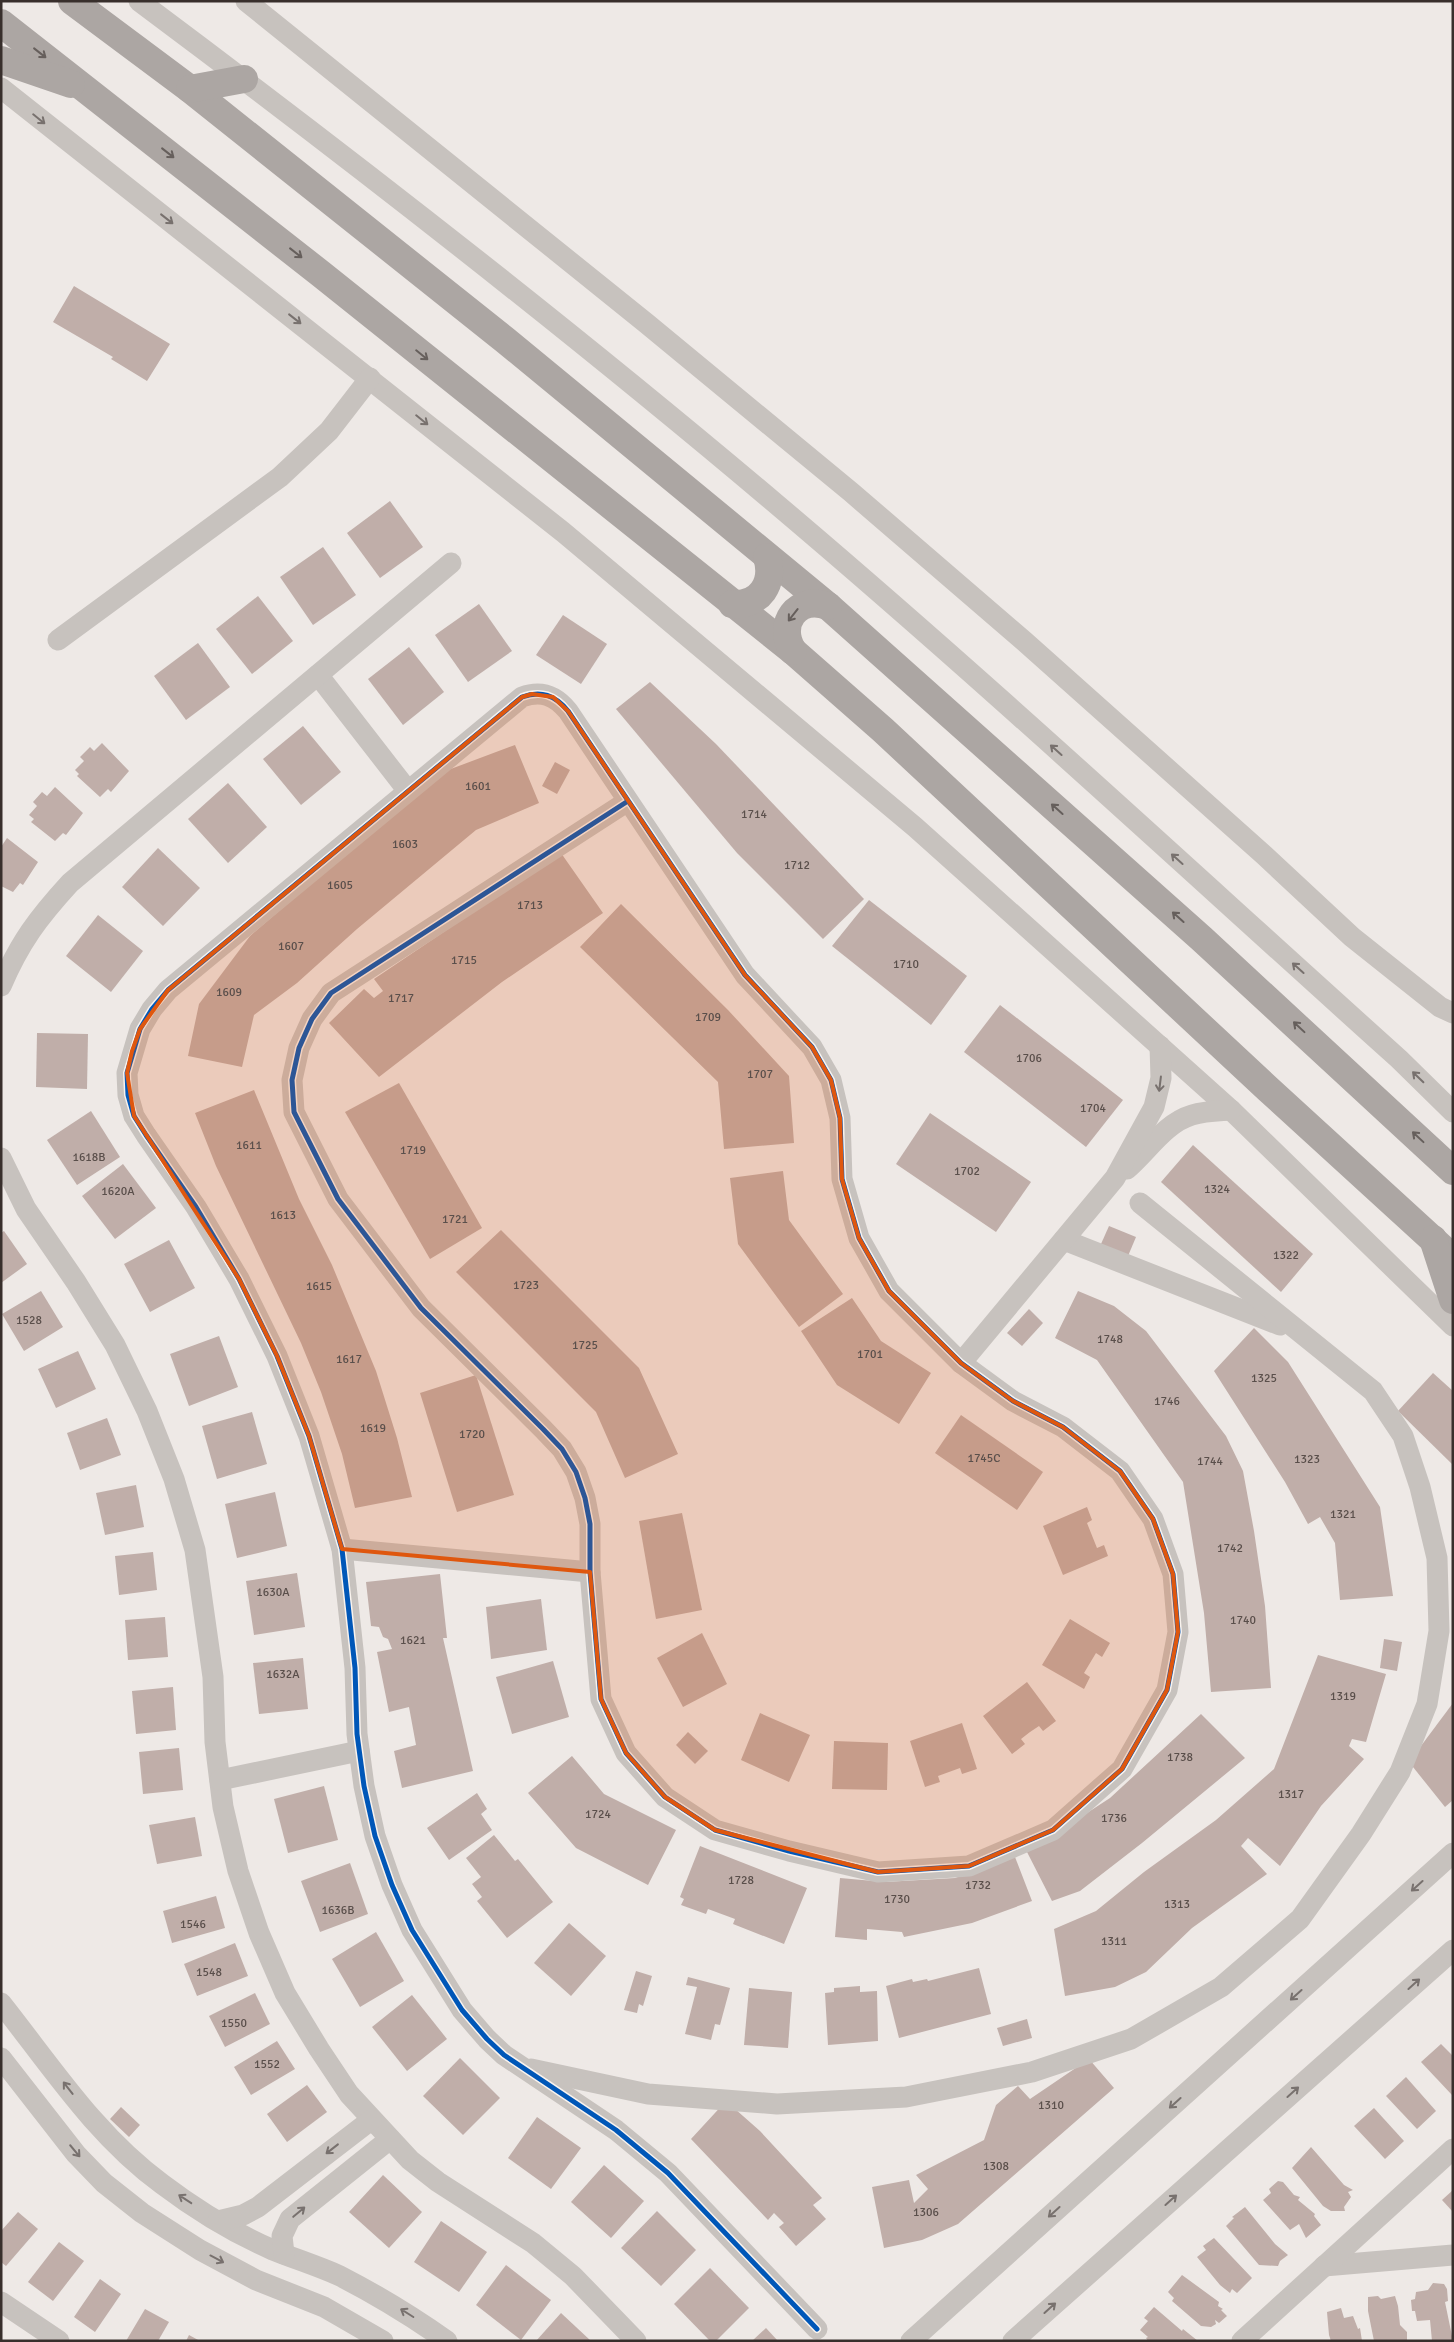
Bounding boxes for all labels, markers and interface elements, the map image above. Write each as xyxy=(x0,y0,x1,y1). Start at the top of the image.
one-way arrow xyxy=(33,47,46,58)
one-way arrow xyxy=(32,113,45,124)
one-way arrow xyxy=(161,148,175,158)
one-way arrow xyxy=(160,214,173,225)
one-way arrow xyxy=(289,248,302,259)
one-way arrow xyxy=(288,314,301,325)
one-way arrow xyxy=(415,350,428,361)
one-way arrow xyxy=(416,414,429,425)
one-way arrow xyxy=(788,608,799,621)
one-way arrow xyxy=(1050,745,1063,756)
house number: 1601 xyxy=(465,779,491,794)
one-way arrow xyxy=(1050,804,1063,815)
house number: 1714 xyxy=(741,807,767,822)
house number: 1603 xyxy=(392,837,418,852)
one-way arrow xyxy=(1171,853,1184,865)
house number: 1712 xyxy=(784,858,810,873)
house number: 1605 xyxy=(327,878,353,893)
house number: 1713 xyxy=(517,898,543,913)
one-way arrow xyxy=(1172,912,1185,923)
house number: 1607 xyxy=(278,939,304,954)
house number: 1715 xyxy=(451,953,477,968)
house number: 1710 xyxy=(893,957,919,972)
one-way arrow xyxy=(1291,962,1304,974)
house number: 1609 xyxy=(216,985,242,1000)
house number: 1717 xyxy=(388,991,414,1006)
house number: 1709 xyxy=(695,1010,721,1025)
one-way arrow xyxy=(1292,1021,1305,1032)
house number: 1706 xyxy=(1016,1051,1042,1066)
house number: 1707 xyxy=(747,1067,773,1082)
one-way arrow xyxy=(1412,1071,1424,1083)
one-way arrow xyxy=(1154,1076,1164,1092)
house number: 1704 xyxy=(1080,1101,1106,1116)
one-way arrow xyxy=(1411,1131,1424,1143)
house number: 1611 xyxy=(236,1138,262,1153)
house number: 1719 xyxy=(400,1143,426,1158)
house number: 1618B xyxy=(72,1150,106,1165)
house number: 1702 xyxy=(954,1164,980,1179)
house number: 1324 xyxy=(1204,1182,1230,1197)
house number: 1620A xyxy=(101,1184,135,1199)
house number: 1613 xyxy=(270,1208,296,1223)
house number: 1721 xyxy=(442,1212,468,1227)
house number: 1322 xyxy=(1273,1248,1299,1263)
house number: 1723 xyxy=(513,1278,539,1293)
house number: 1615 xyxy=(306,1279,332,1294)
house number: 1528 xyxy=(16,1313,42,1328)
house number: 1748 xyxy=(1097,1332,1123,1347)
house number: 1725 xyxy=(572,1338,598,1353)
house number: 1701 xyxy=(857,1347,883,1362)
house number: 1617 xyxy=(336,1352,362,1367)
house number: 1325 xyxy=(1251,1371,1277,1386)
house number: 1746 xyxy=(1154,1394,1180,1409)
house number: 1619 xyxy=(360,1421,386,1436)
house number: 1720 xyxy=(459,1427,485,1442)
house number: 1745C xyxy=(967,1451,1001,1466)
house number: 1323 xyxy=(1294,1452,1320,1467)
house number: 1744 xyxy=(1197,1454,1223,1469)
house number: 1321 xyxy=(1330,1507,1356,1522)
house number: 1742 xyxy=(1217,1541,1243,1556)
house number: 1630A xyxy=(256,1585,290,1600)
house number: 1740 xyxy=(1230,1613,1256,1628)
house number: 1621 xyxy=(400,1633,426,1648)
house number: 1632A xyxy=(266,1667,300,1682)
house number: 1319 xyxy=(1330,1689,1356,1704)
house number: 1738 xyxy=(1167,1750,1193,1765)
house number: 1317 xyxy=(1278,1787,1304,1802)
house number: 1724 xyxy=(585,1807,611,1822)
house number: 1736 xyxy=(1101,1811,1127,1826)
house number: 1728 xyxy=(728,1873,754,1888)
house number: 1732 xyxy=(965,1878,991,1893)
one-way arrow xyxy=(1410,1880,1423,1892)
house number: 1730 xyxy=(884,1892,910,1907)
house number: 1313 xyxy=(1164,1897,1190,1912)
house number: 1636B xyxy=(321,1903,355,1918)
house number: 1546 xyxy=(180,1917,206,1932)
house number: 1311 xyxy=(1101,1934,1127,1949)
house number: 1548 xyxy=(196,1965,222,1980)
one-way arrow xyxy=(1407,1979,1420,1990)
one-way arrow xyxy=(1289,1989,1302,2000)
house number: 1550 xyxy=(221,2016,247,2031)
house number: 1552 xyxy=(254,2057,280,2072)
one-way arrow xyxy=(63,2082,74,2095)
one-way arrow xyxy=(1286,2086,1299,2098)
one-way arrow xyxy=(1168,2097,1181,2109)
house number: 1310 xyxy=(1038,2098,1064,2113)
one-way arrow xyxy=(326,2144,339,2155)
one-way arrow xyxy=(69,2145,80,2158)
house number: 1308 xyxy=(983,2159,1009,2174)
one-way arrow xyxy=(178,2194,192,2205)
one-way arrow xyxy=(1165,2194,1178,2206)
house number: 1306 xyxy=(913,2205,939,2220)
one-way arrow xyxy=(292,2206,305,2217)
one-way arrow xyxy=(1048,2206,1061,2218)
one-way arrow xyxy=(210,2254,225,2264)
one-way arrow xyxy=(1043,2303,1056,2314)
one-way arrow xyxy=(400,2308,414,2318)

